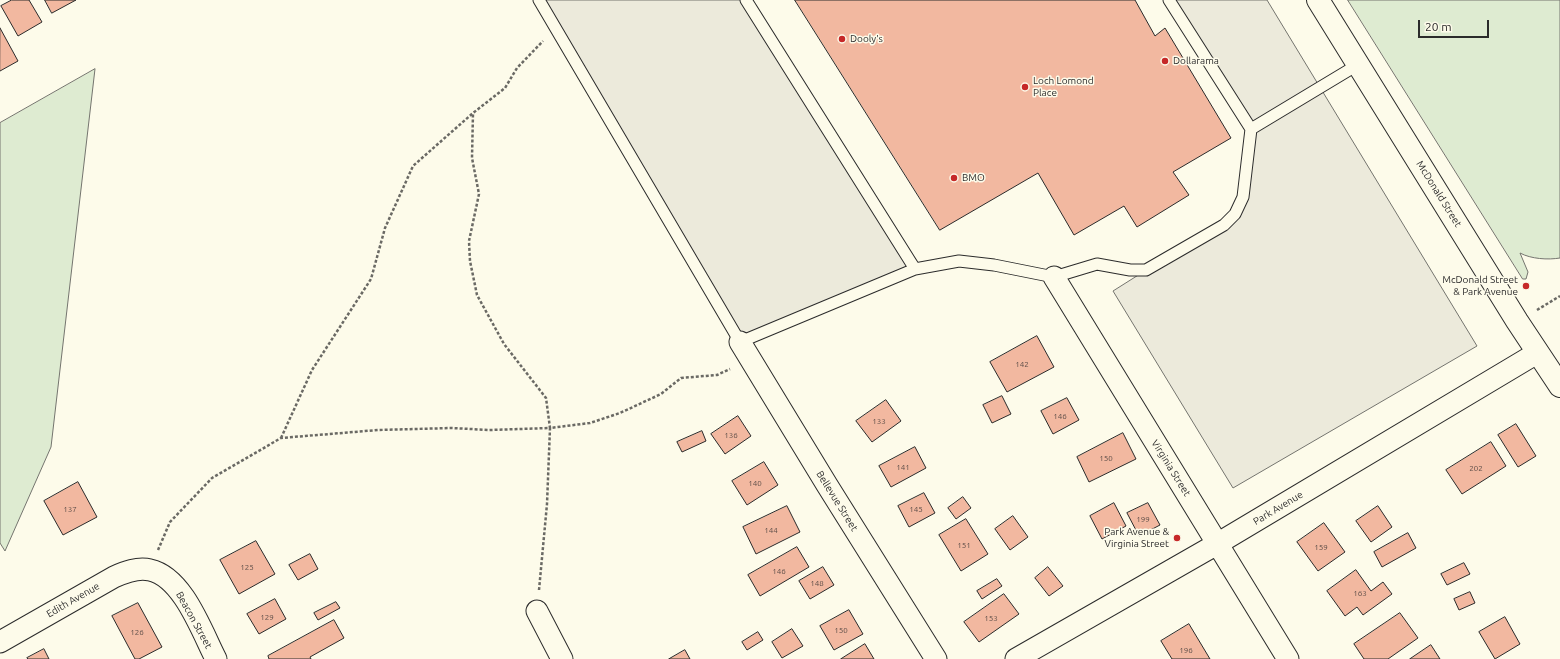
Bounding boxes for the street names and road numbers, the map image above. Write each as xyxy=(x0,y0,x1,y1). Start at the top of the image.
street label: McDonald Street xyxy=(1414,159,1464,229)
street label: Virginia Street xyxy=(1149,437,1193,499)
street label: Bellevue Street xyxy=(814,469,860,533)
street label: Park Avenue xyxy=(1251,488,1305,528)
street label: Edith Avenue xyxy=(44,580,102,620)
street label: Beacon Street xyxy=(173,589,215,651)

